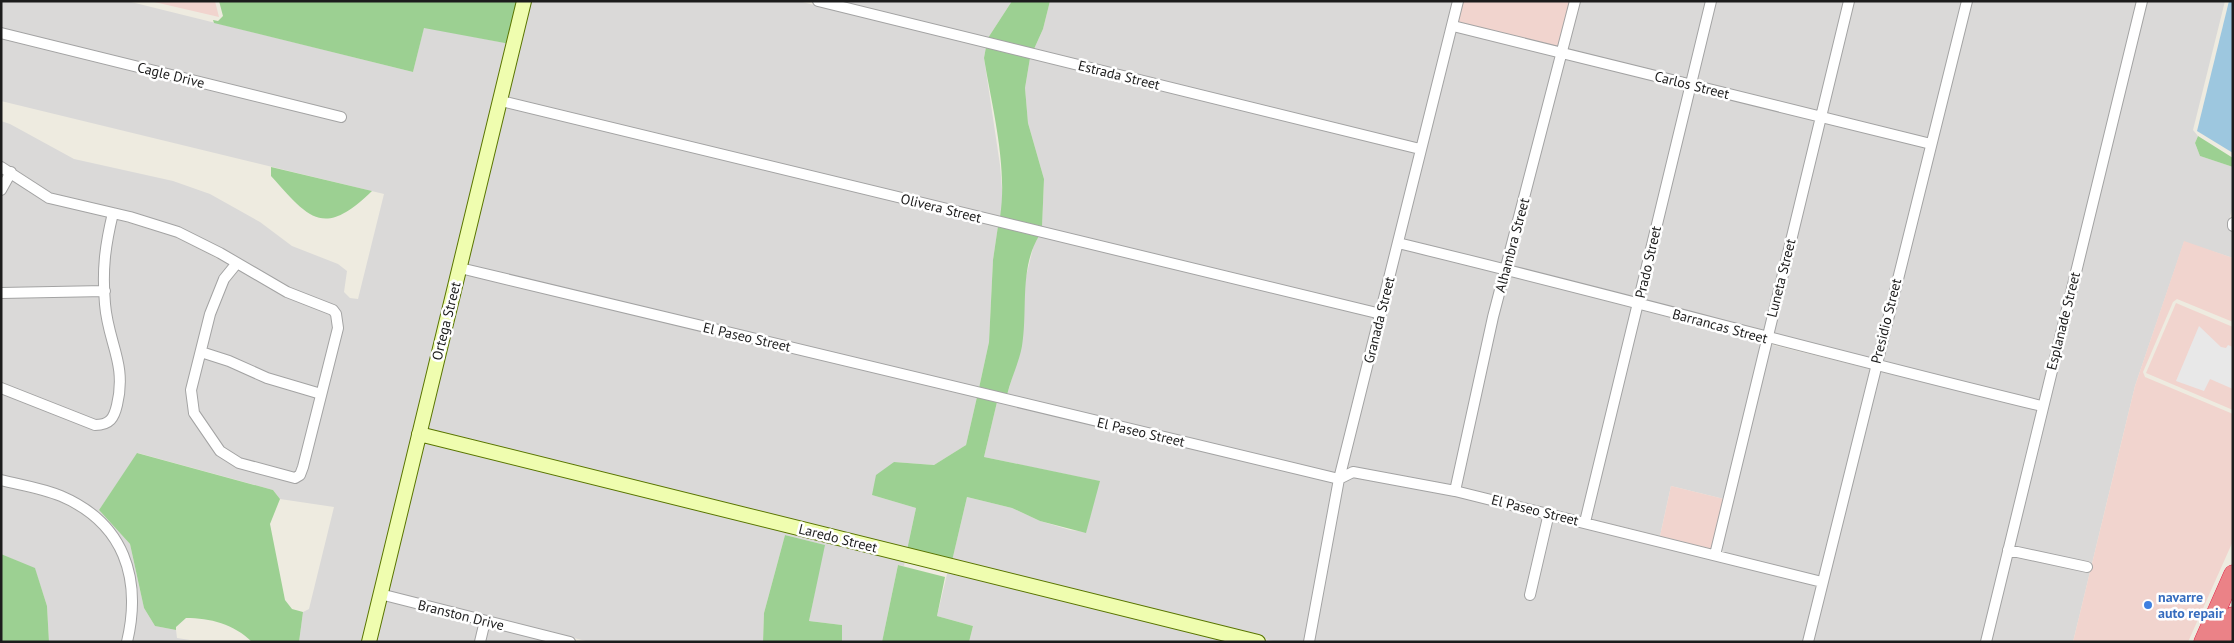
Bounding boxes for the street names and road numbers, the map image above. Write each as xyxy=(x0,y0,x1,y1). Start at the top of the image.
street label: Estrada Street xyxy=(1076,56,1162,94)
street label: Cagle Drive xyxy=(136,58,206,92)
street label: Carlos Street xyxy=(1653,67,1732,103)
street label: Olivera Street xyxy=(899,189,983,227)
street label: Alhambra Street xyxy=(1491,196,1533,294)
street label: Prado Street xyxy=(1631,224,1665,300)
street label: Luneta Street xyxy=(1763,237,1800,319)
street label: Esplanade Street xyxy=(2042,270,2084,372)
street label: Granada Street xyxy=(1360,274,1399,365)
street label: Presidio Street xyxy=(1867,276,1905,365)
street label: Ortega Street xyxy=(428,280,465,362)
street label: Barrancas Street xyxy=(1670,305,1770,347)
street label: El Paseo Street xyxy=(701,318,793,356)
street label: El Paseo Street xyxy=(1095,413,1187,451)
street label: El Paseo Street xyxy=(1489,490,1581,530)
street label: Laredo Street xyxy=(797,520,879,557)
street label: Branston Drive xyxy=(416,596,506,634)

